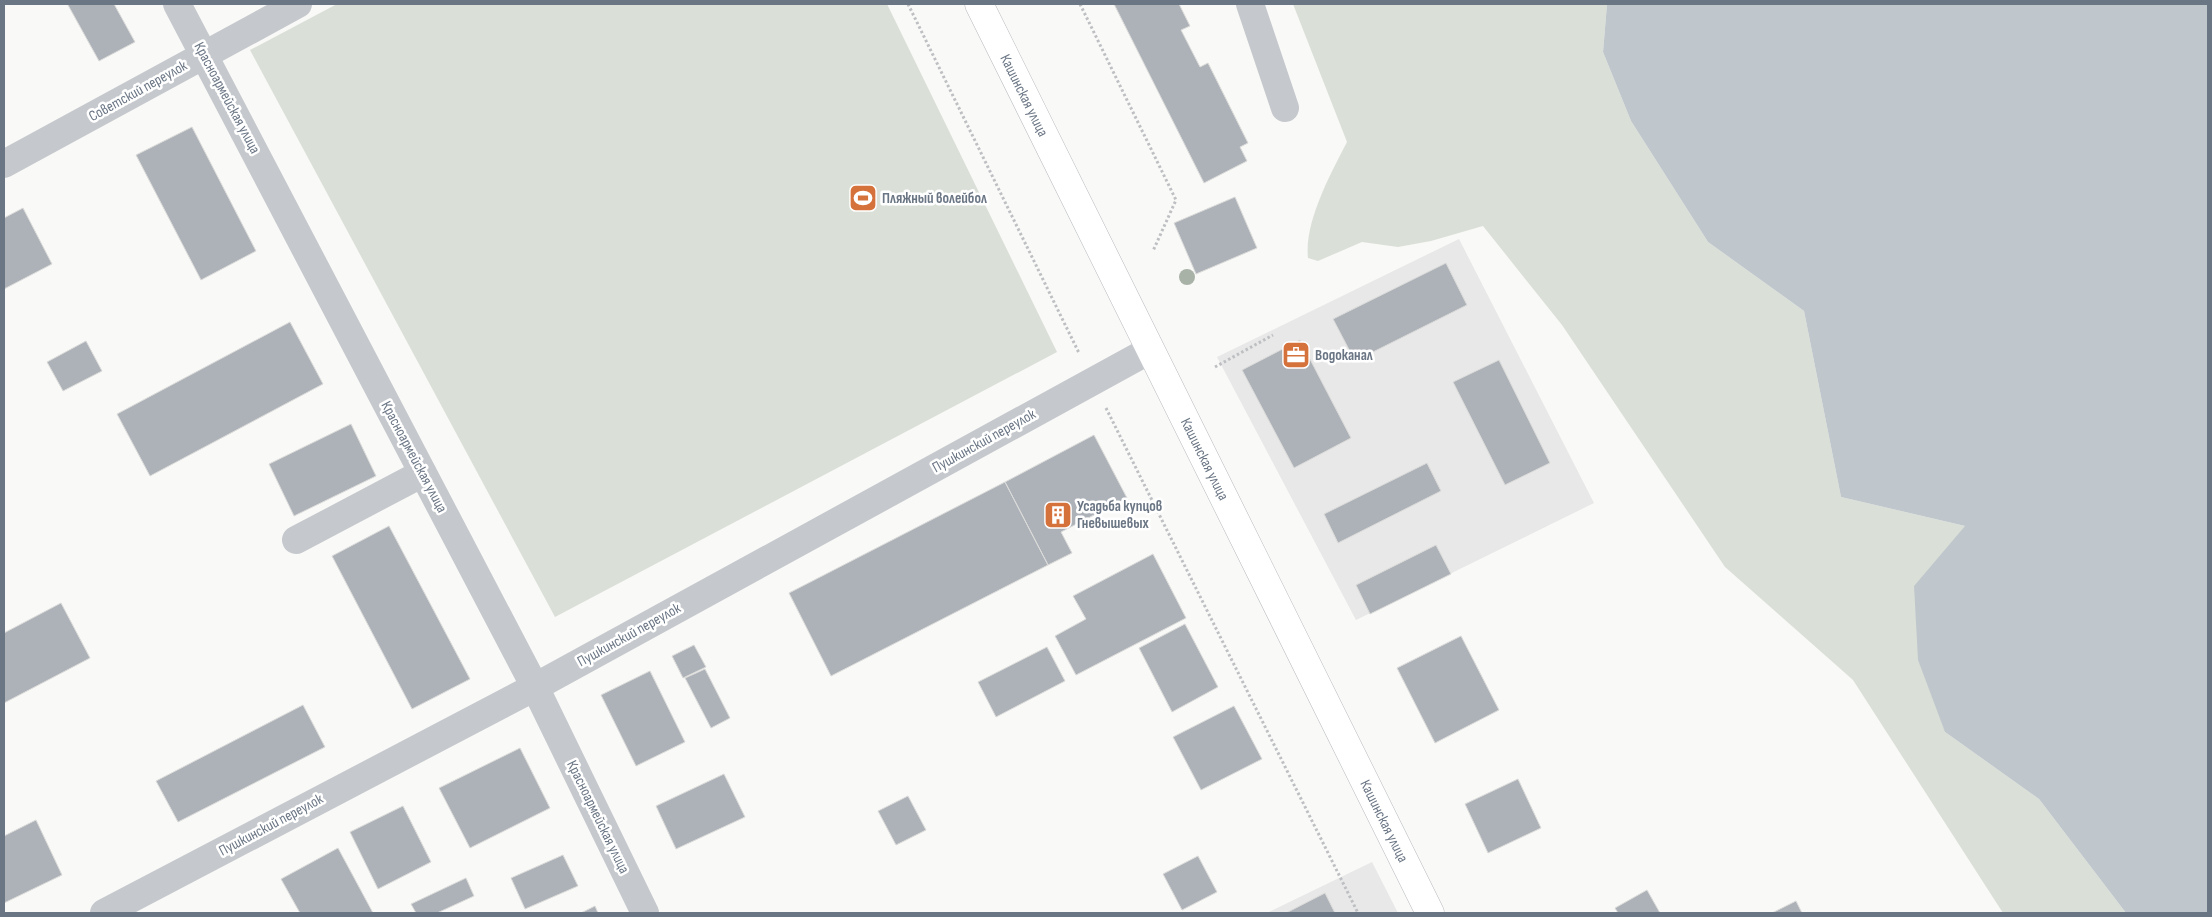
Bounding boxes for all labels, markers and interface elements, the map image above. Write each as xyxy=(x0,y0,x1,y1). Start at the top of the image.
street label: Красноармейская улица xyxy=(190,39,264,157)
street label: Кашинская улица xyxy=(996,51,1053,140)
street label: Советский переулок xyxy=(86,56,191,126)
sports icon: Пляжный волейбол xyxy=(848,183,878,213)
place label: Пляжный волейбол xyxy=(882,189,987,208)
office icon: Водоканал xyxy=(1281,340,1311,370)
place label: Водоканал xyxy=(1315,346,1373,365)
street label: Красноармейская улица xyxy=(377,398,451,516)
street label: Пушкинский переулок xyxy=(929,405,1039,477)
street label: Кашинская улица xyxy=(1176,415,1233,504)
place label: Усадьба купцов Гневышевых xyxy=(1077,497,1162,533)
building icon: Усадьба купцов Гневышевых xyxy=(1043,500,1073,530)
street label: Пушкинский переулок xyxy=(574,599,684,671)
street label: Красноармейская улица xyxy=(562,757,634,877)
street label: Кашинская улица xyxy=(1356,777,1413,866)
street label: Пушкинский переулок xyxy=(216,789,327,860)

